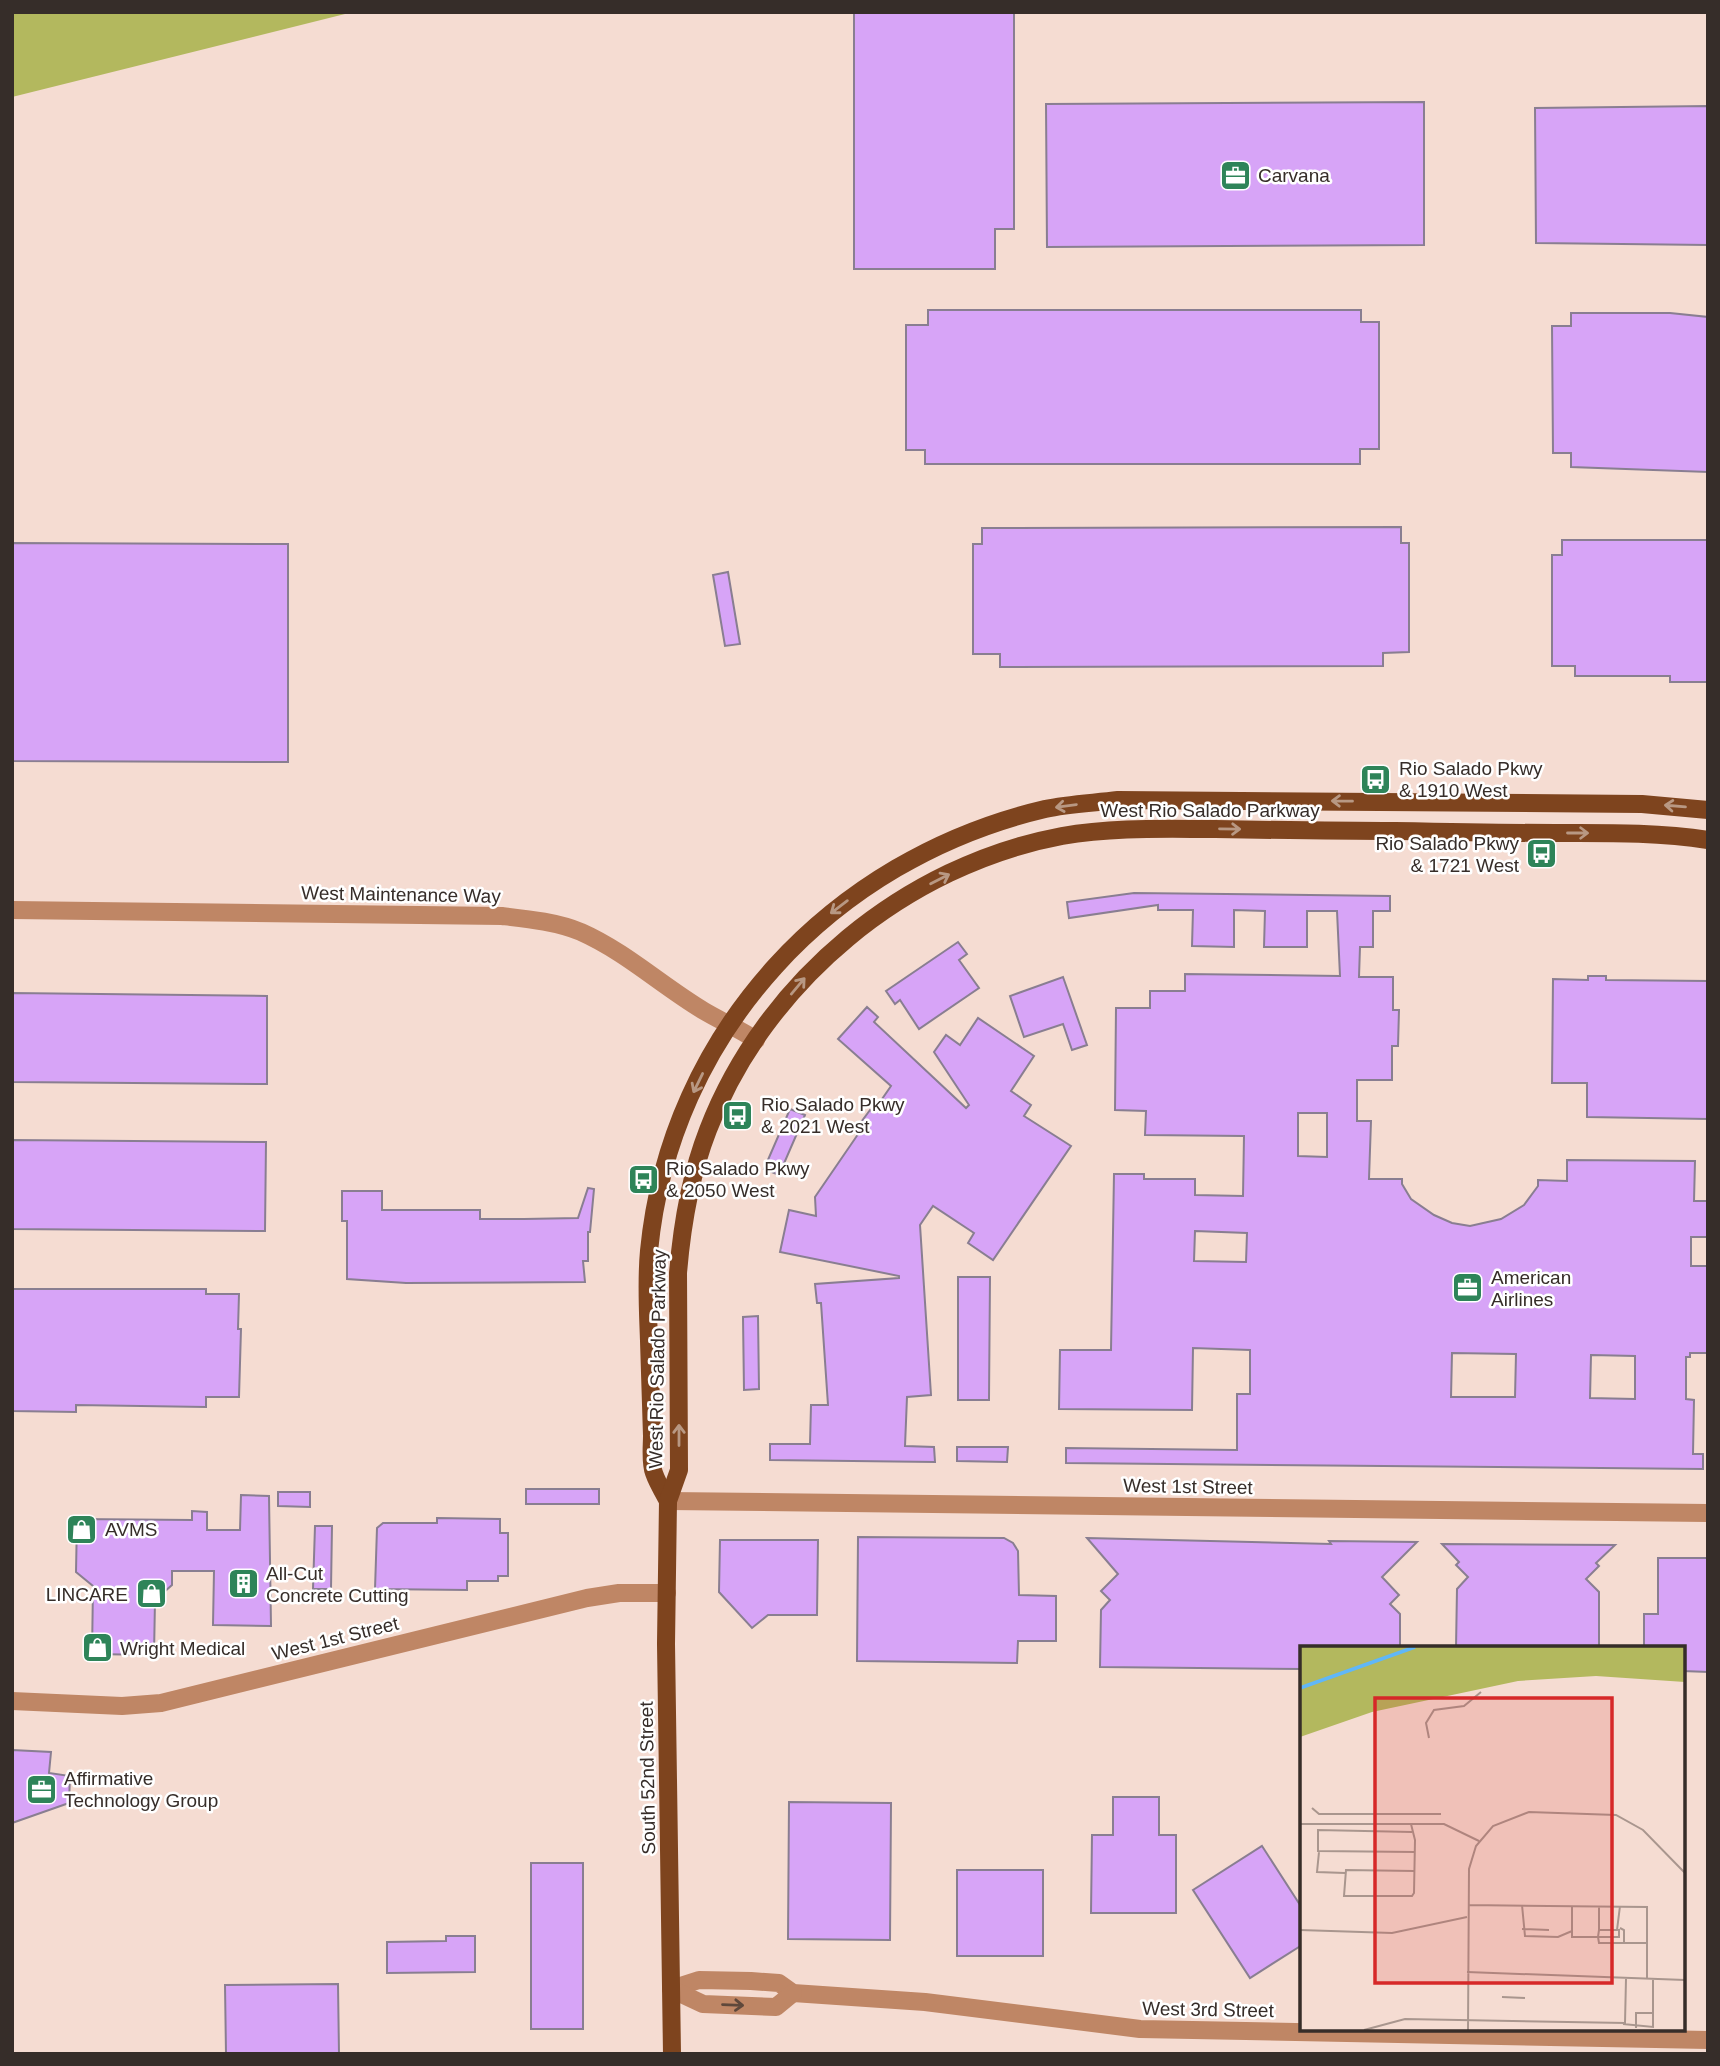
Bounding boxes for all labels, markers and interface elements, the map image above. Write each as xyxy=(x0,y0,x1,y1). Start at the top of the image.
office icon: Carvana xyxy=(1218,158,1252,192)
place label: Carvana xyxy=(1258,165,1330,186)
place label: Rio Salado Pkwy & 1910 West xyxy=(1399,758,1543,801)
bus stop icon: Rio Salado Pkwy & 1910 West xyxy=(1359,762,1393,796)
one-way arrow xyxy=(1331,794,1354,808)
one-way arrow xyxy=(1664,799,1687,812)
one-way arrow xyxy=(1055,800,1078,813)
street label: West Rio Salado Parkway xyxy=(1100,800,1320,821)
one-way arrow xyxy=(1218,823,1241,836)
one-way arrow xyxy=(1566,826,1589,840)
place label: Rio Salado Pkwy & 1721 West xyxy=(1375,833,1520,876)
bus stop icon: Rio Salado Pkwy & 1721 West xyxy=(1525,837,1559,871)
one-way arrow xyxy=(929,871,950,885)
street label: West Maintenance Way xyxy=(301,882,501,907)
one-way arrow xyxy=(830,899,849,914)
one-way arrow xyxy=(790,977,806,995)
one-way arrow xyxy=(690,1072,704,1093)
place label: Rio Salado Pkwy & 2021 West xyxy=(761,1094,905,1137)
bus stop icon: Rio Salado Pkwy & 2021 West xyxy=(721,1098,755,1132)
place label: Rio Salado Pkwy & 2050 West xyxy=(666,1158,810,1201)
bus stop icon: Rio Salado Pkwy & 2050 West xyxy=(626,1162,660,1196)
street label: West Rio Salado Parkway xyxy=(645,1249,670,1469)
place label: American Airlines xyxy=(1491,1267,1571,1310)
office icon: American Airlines xyxy=(1451,1271,1485,1305)
one-way arrow xyxy=(672,1424,686,1447)
street label: West 1st Street xyxy=(1123,1475,1254,1498)
shop icon: AVMS xyxy=(65,1512,99,1546)
place label: AVMS xyxy=(105,1519,157,1540)
place label: All-Cut Concrete Cutting xyxy=(266,1563,409,1606)
building icon: All-Cut Concrete Cutting xyxy=(226,1567,260,1601)
shop icon: LINCARE xyxy=(134,1577,168,1611)
place label: LINCARE xyxy=(46,1584,128,1605)
street label: West 1st Street xyxy=(270,1612,401,1664)
shop icon: Wright Medical xyxy=(80,1631,114,1665)
place label: Wright Medical xyxy=(120,1638,245,1659)
inset map xyxy=(1300,1646,1685,2031)
street label: South 52nd Street xyxy=(636,1701,659,1855)
place label: Affirmative Technology Group xyxy=(64,1768,218,1811)
office icon: Affirmative Technology Group xyxy=(24,1772,58,1806)
street label: West 3rd Street xyxy=(1142,1998,1275,2021)
one-way arrow xyxy=(721,1999,744,2012)

